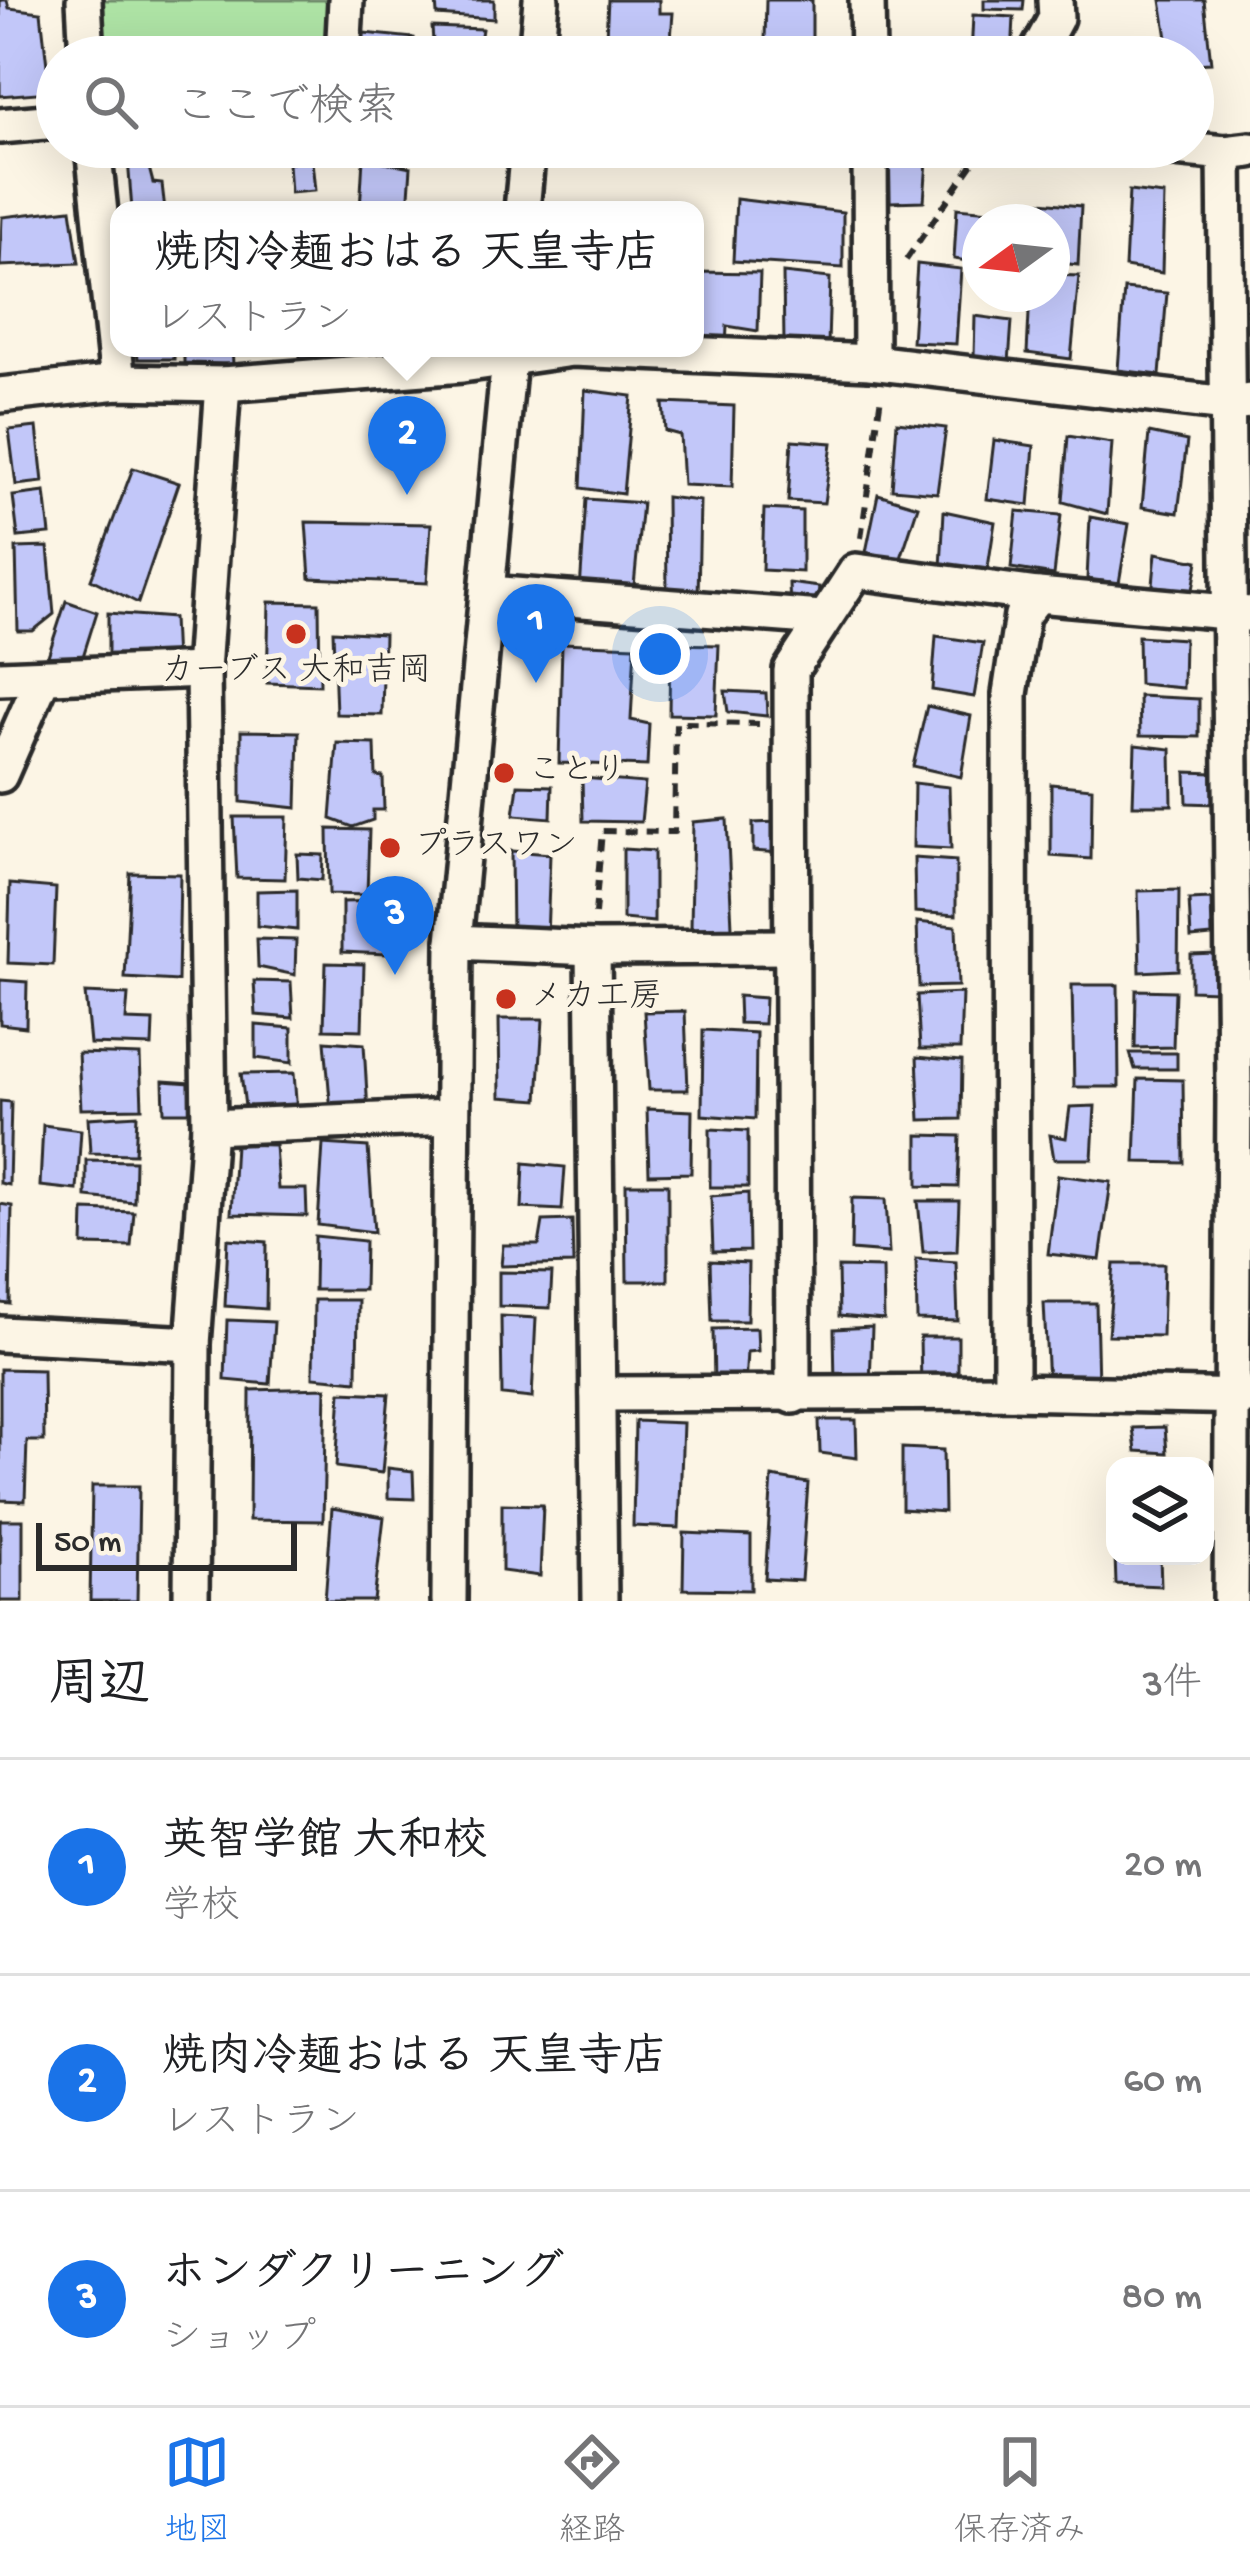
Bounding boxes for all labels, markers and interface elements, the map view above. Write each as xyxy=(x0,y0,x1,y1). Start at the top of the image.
search box xyxy=(36,36,1214,168)
icon: search xyxy=(78,69,144,135)
text: ここで検索 xyxy=(174,84,399,137)
popup xyxy=(110,201,704,357)
north arrow xyxy=(962,204,1070,312)
text: 焼肉冷麺おはる 天皇寺店 xyxy=(154,231,660,284)
text: レストラン xyxy=(154,299,352,345)
pin: 2 xyxy=(368,396,446,495)
pin: 1 xyxy=(497,584,575,683)
marker: カーブス 大和吉岡 xyxy=(283,621,309,647)
your location xyxy=(630,624,690,684)
place label: カーブス 大和吉岡 xyxy=(161,652,431,692)
place label: ことり xyxy=(528,754,627,792)
marker: ことり xyxy=(491,760,517,786)
place label: プラスワン xyxy=(414,827,578,867)
marker: プラスワン xyxy=(377,835,403,861)
pin: 3 xyxy=(356,876,434,975)
place label: メカ工房 xyxy=(530,979,662,1018)
marker: メカ工房 xyxy=(493,986,519,1012)
map controls xyxy=(1106,1457,1214,1565)
button: layers xyxy=(1106,1457,1214,1565)
scale bar xyxy=(36,1517,297,1570)
text: 50 m xyxy=(54,1525,121,1563)
text: 周辺 xyxy=(48,1659,150,1719)
text: 3件 xyxy=(1143,1664,1202,1710)
text: 英智学館 大和校 xyxy=(162,1818,488,1871)
text: 1 xyxy=(79,1844,95,1890)
text: 20 m xyxy=(1124,1844,1202,1890)
text: 学校 xyxy=(162,1886,240,1932)
text: 焼肉冷麺おはる 天皇寺店 xyxy=(162,2034,668,2087)
text: 2 xyxy=(77,2060,97,2106)
text: 60 m xyxy=(1123,2060,1202,2106)
text: レストラン xyxy=(162,2102,360,2148)
text: ホンダクリーニング xyxy=(162,2250,564,2303)
text: 3 xyxy=(77,2276,97,2322)
text: 80 m xyxy=(1122,2276,1202,2322)
text: ショップ xyxy=(162,2318,316,2364)
tab: 地図 xyxy=(164,2429,230,2552)
tab: 経路 xyxy=(559,2429,625,2552)
tab: 保存済み xyxy=(954,2429,1086,2552)

